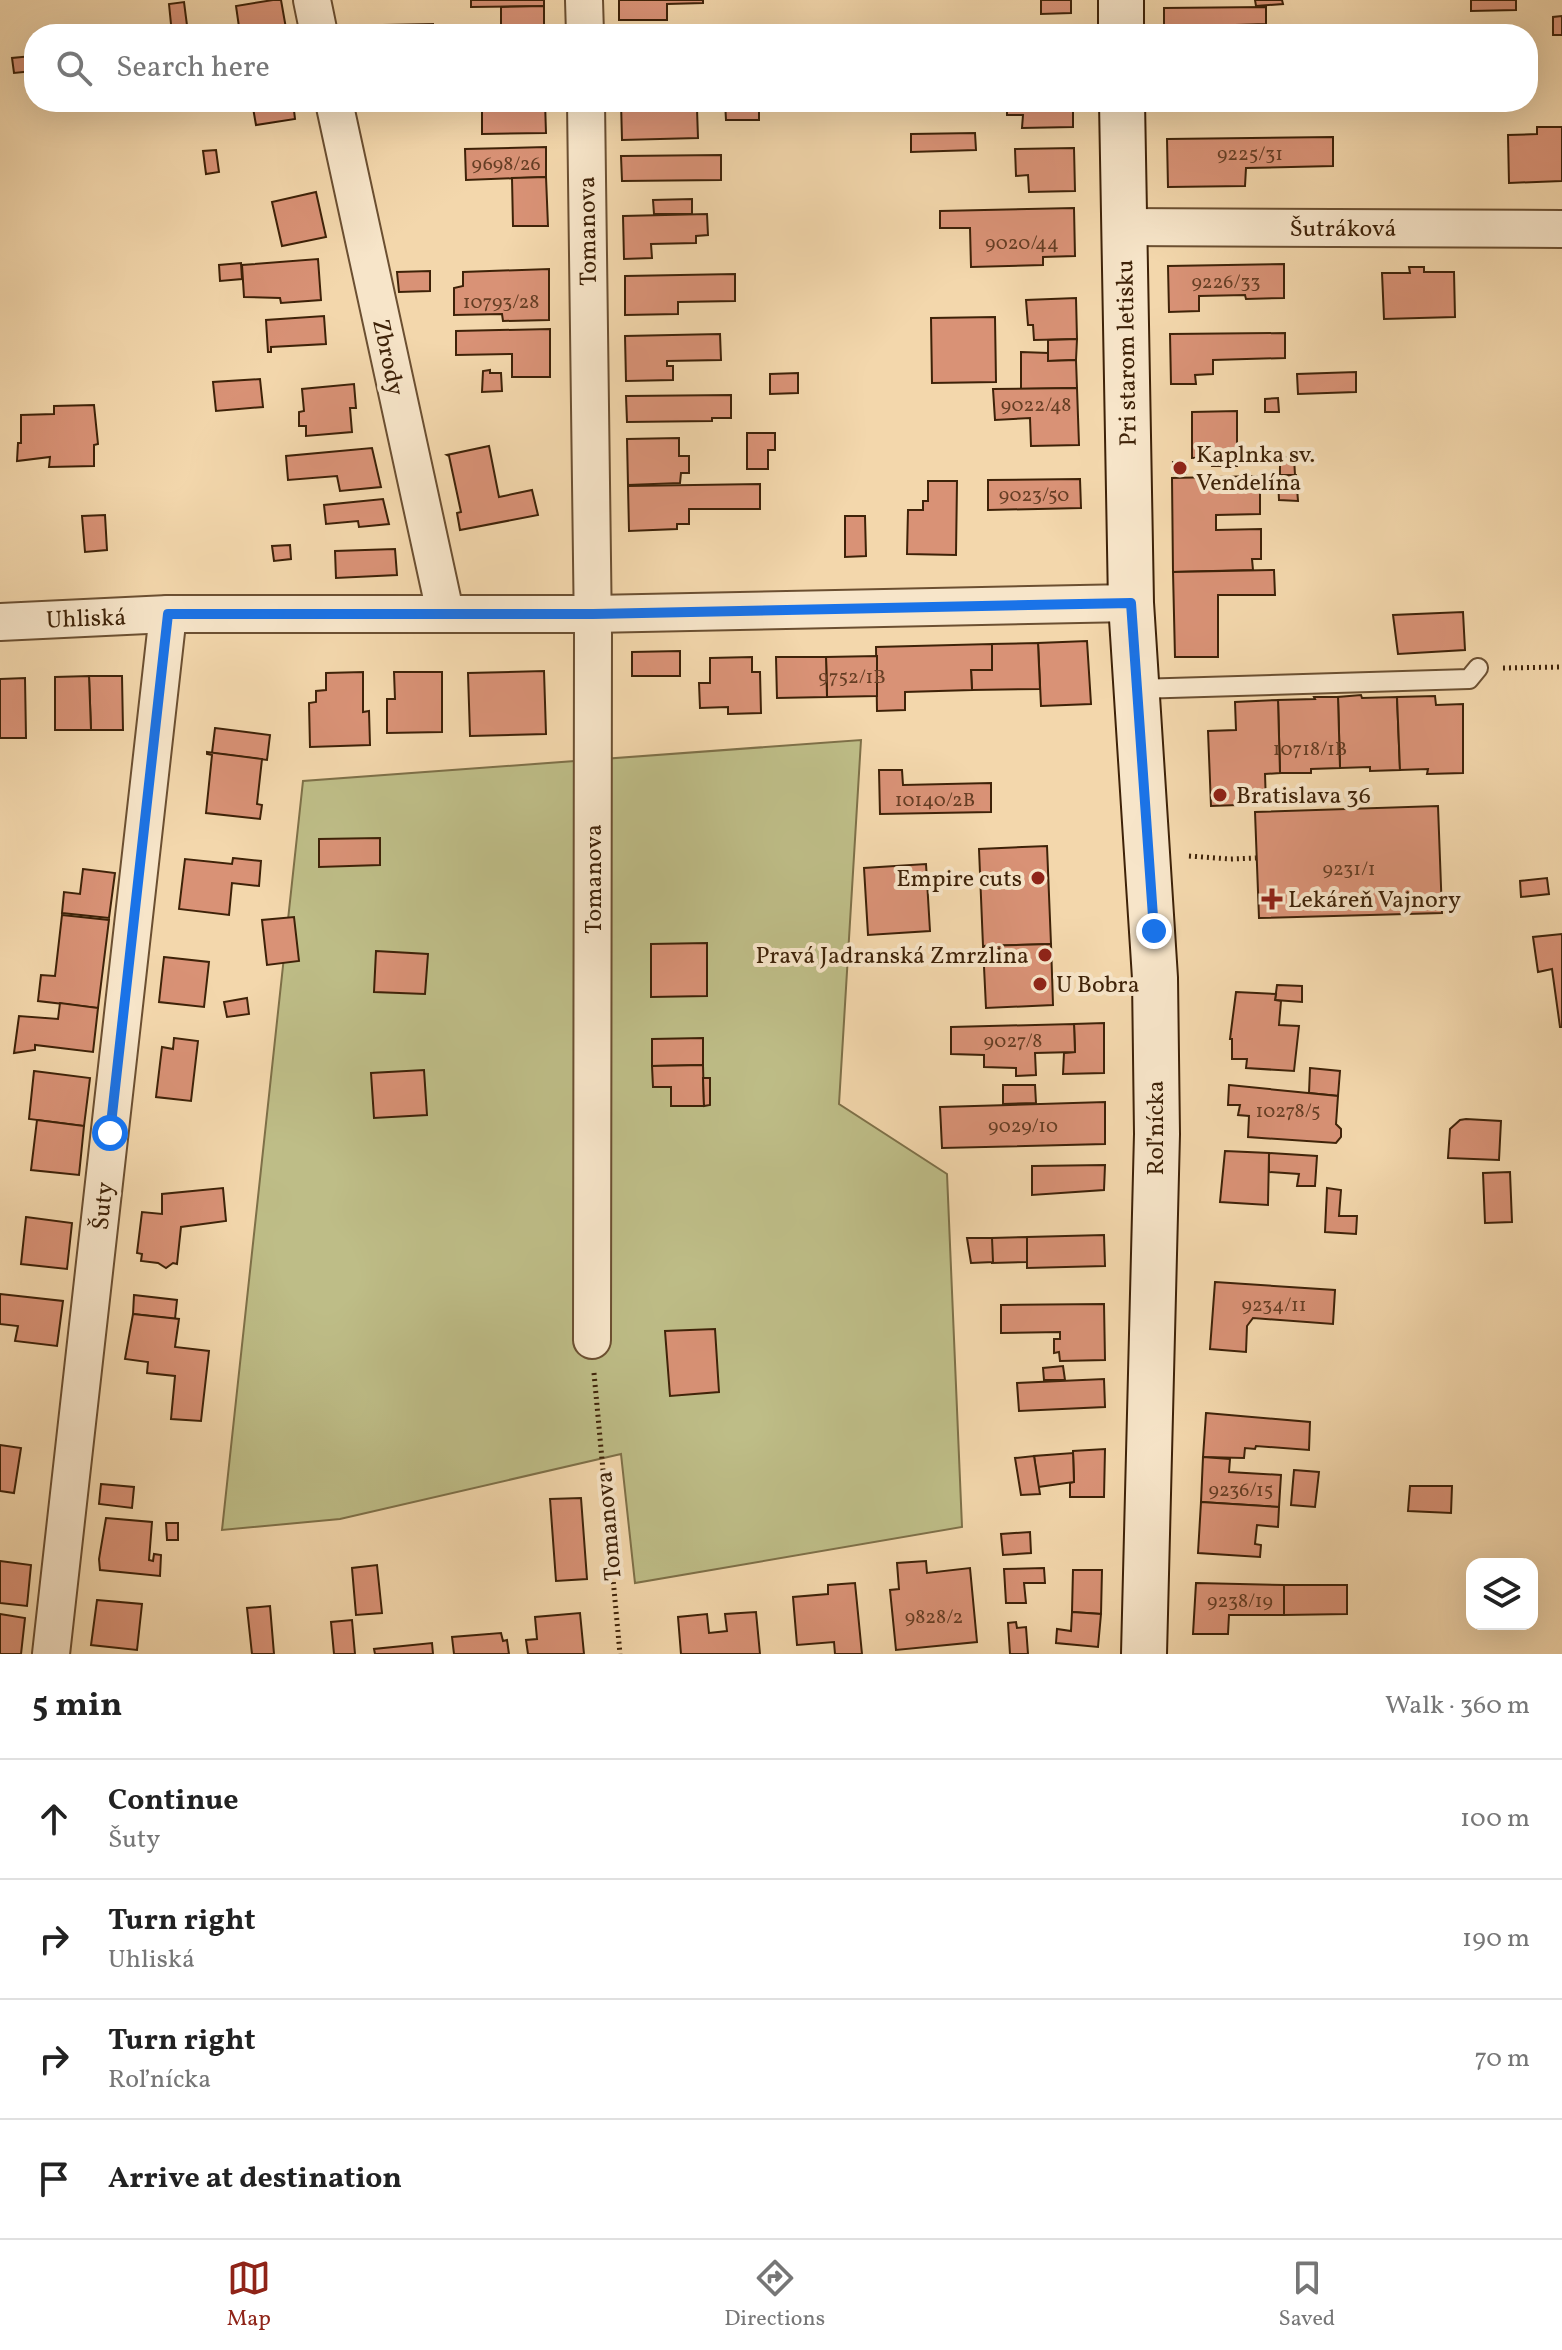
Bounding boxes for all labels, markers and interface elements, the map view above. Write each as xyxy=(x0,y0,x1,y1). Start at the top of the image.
search box xyxy=(24,24,1538,112)
icon: search xyxy=(52,46,96,90)
text: Search here xyxy=(116,47,270,89)
house number: 9225/31 xyxy=(1217,141,1283,169)
house number: 9698/26 xyxy=(472,151,541,179)
street label: Tomanova xyxy=(571,176,607,286)
street label: Šutráková xyxy=(1289,213,1397,247)
house number: 9020/44 xyxy=(985,230,1059,258)
street label: Pri starom letisku xyxy=(1109,259,1147,447)
house number: 9226/33 xyxy=(1191,269,1261,297)
house number: 10793/28 xyxy=(463,289,539,317)
street label: Zbrody xyxy=(362,316,412,399)
house number: 9022/48 xyxy=(1001,392,1071,420)
place label: Kaplnka sv. Vendelína xyxy=(1196,439,1315,501)
marker: Kaplnka sv. Vendelína xyxy=(1171,459,1189,477)
house number: 9023/50 xyxy=(999,482,1069,510)
street label: Uhliská xyxy=(45,602,127,638)
house number: 9752/1B xyxy=(818,664,886,692)
house number: 10718/1B xyxy=(1273,736,1347,764)
place label: Bratislava 36 xyxy=(1236,780,1371,814)
marker: Bratislava 36 xyxy=(1211,786,1229,804)
house number: 10140/2B xyxy=(895,787,975,815)
street label: Tomanova xyxy=(578,824,612,934)
house number: 9231/1 xyxy=(1323,856,1376,884)
place label: Empire cuts xyxy=(896,863,1022,897)
marker: Empire cuts xyxy=(1029,869,1047,887)
place label: Lekáreň Vajnory xyxy=(1288,884,1461,918)
marker: Lekáreň Vajnory xyxy=(1263,890,1281,908)
route end xyxy=(1136,913,1172,949)
place label: Pravá Jadranská Zmrzlina xyxy=(755,940,1029,974)
marker: Pravá Jadranská Zmrzlina xyxy=(1036,946,1054,964)
place label: U Bobra xyxy=(1056,969,1140,1003)
marker: U Bobra xyxy=(1031,975,1049,993)
house number: 9027/8 xyxy=(984,1028,1042,1056)
street label: Roľnícka xyxy=(1140,1080,1174,1176)
house number: 10278/5 xyxy=(1256,1098,1321,1126)
house number: 9029/10 xyxy=(988,1113,1058,1141)
route start xyxy=(92,1115,128,1151)
street label: Šuty xyxy=(85,1180,123,1232)
house number: 9234/11 xyxy=(1242,1292,1306,1320)
street label: Tomanova xyxy=(588,1470,632,1582)
house number: 9236/15 xyxy=(1209,1477,1273,1505)
map controls xyxy=(1466,1558,1538,1630)
button: layers xyxy=(1466,1558,1538,1630)
house number: 9238/19 xyxy=(1207,1588,1273,1616)
house number: 9828/2 xyxy=(905,1604,963,1632)
text: 5 min xyxy=(32,1683,122,1730)
text: Walk · 360 m xyxy=(1385,1688,1530,1724)
text: Continue xyxy=(108,1780,239,1822)
icon: ahead xyxy=(32,1797,76,1841)
text: 100 m xyxy=(1460,1801,1530,1837)
text: Šuty xyxy=(108,1822,160,1858)
text: Turn right xyxy=(108,1900,256,1942)
icon: right xyxy=(32,1917,76,1961)
text: 190 m xyxy=(1462,1921,1530,1957)
text: Uhliská xyxy=(108,1942,195,1978)
text: Turn right xyxy=(108,2020,256,2062)
icon: right xyxy=(32,2037,76,2081)
text: 70 m xyxy=(1475,2041,1530,2077)
text: Roľnícka xyxy=(108,2062,211,2098)
icon: arrive xyxy=(32,2157,76,2201)
text: Arrive at destination xyxy=(108,2158,402,2200)
tab: Map xyxy=(227,2256,271,2335)
tab: Directions xyxy=(724,2256,825,2335)
tab: Saved xyxy=(1279,2256,1335,2335)

